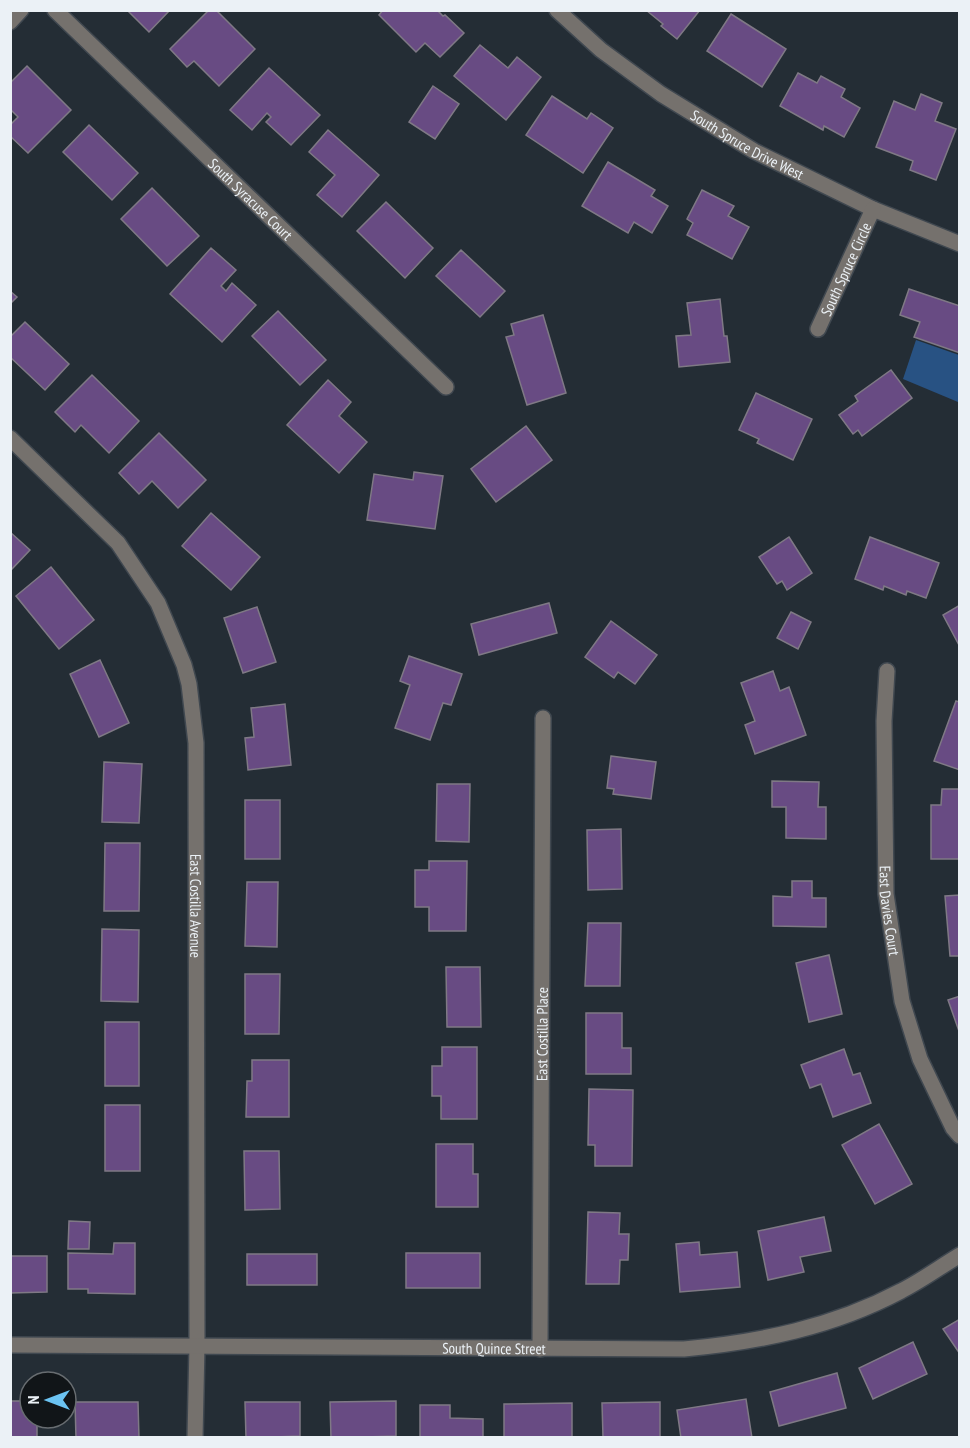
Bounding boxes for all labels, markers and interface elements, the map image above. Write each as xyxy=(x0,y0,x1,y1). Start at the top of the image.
street label: South Spruce Drive West xyxy=(687,105,807,183)
street label: South Syracuse Court xyxy=(205,154,297,244)
street label: South Spruce Circle xyxy=(816,219,875,319)
street label: East Costilla Avenue xyxy=(187,854,206,958)
street label: East Davies Court xyxy=(876,866,905,957)
street label: East Costilla Place xyxy=(532,987,551,1081)
street label: South Quince Street xyxy=(442,1338,546,1358)
north arrow xyxy=(18,1370,78,1430)
text: N xyxy=(23,1396,43,1404)

